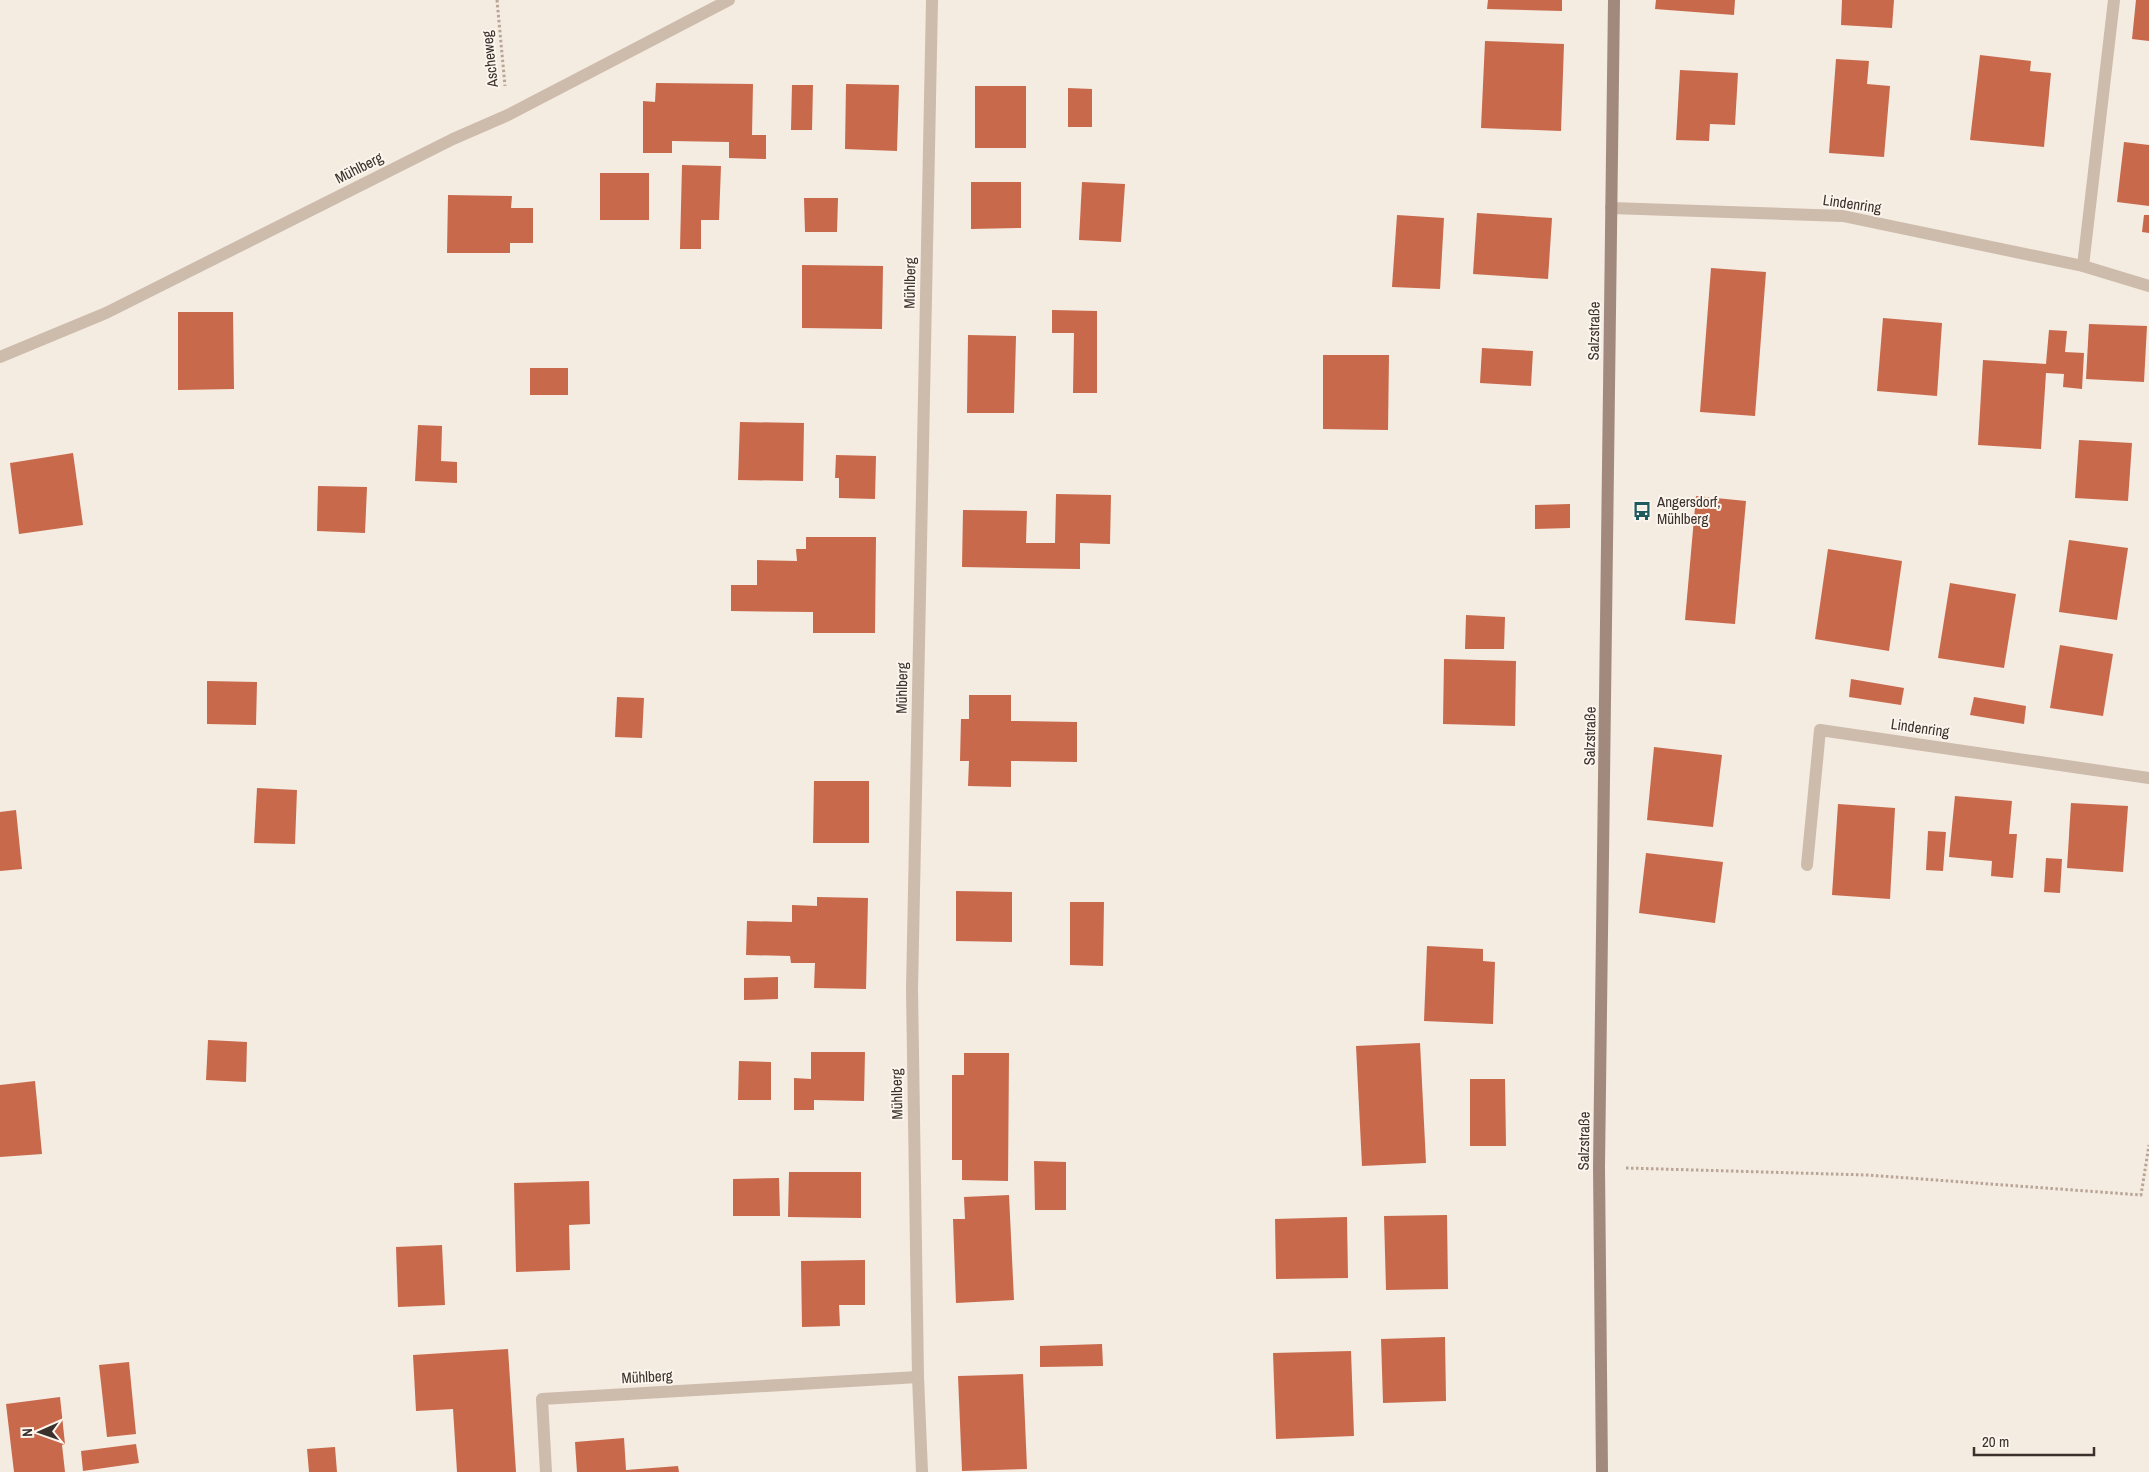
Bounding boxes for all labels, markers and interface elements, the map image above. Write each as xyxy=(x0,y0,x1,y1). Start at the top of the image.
street label: Ascheweg xyxy=(476,30,503,89)
street label: Mühlberg xyxy=(331,146,387,189)
street label: Lindenring xyxy=(1821,189,1883,218)
street label: Mühlberg xyxy=(899,257,920,309)
street label: Salzstraße xyxy=(1582,301,1605,361)
place label: Angersdorf, Mühlberg xyxy=(1656,491,1721,529)
bus stop icon: Angersdorf, Mühlberg xyxy=(1631,500,1653,522)
street label: Mühlberg xyxy=(891,662,912,714)
street label: Salzstraße xyxy=(1578,706,1601,766)
street label: Lindenring xyxy=(1889,713,1951,742)
street label: Mühlberg xyxy=(886,1068,907,1120)
street label: Salzstraße xyxy=(1572,1111,1595,1171)
street label: Mühlberg xyxy=(621,1365,673,1388)
north arrow xyxy=(15,1407,65,1457)
scale bar xyxy=(1974,1424,2094,1456)
text: N xyxy=(18,1428,36,1437)
text: 20 m xyxy=(1982,1431,2009,1452)

